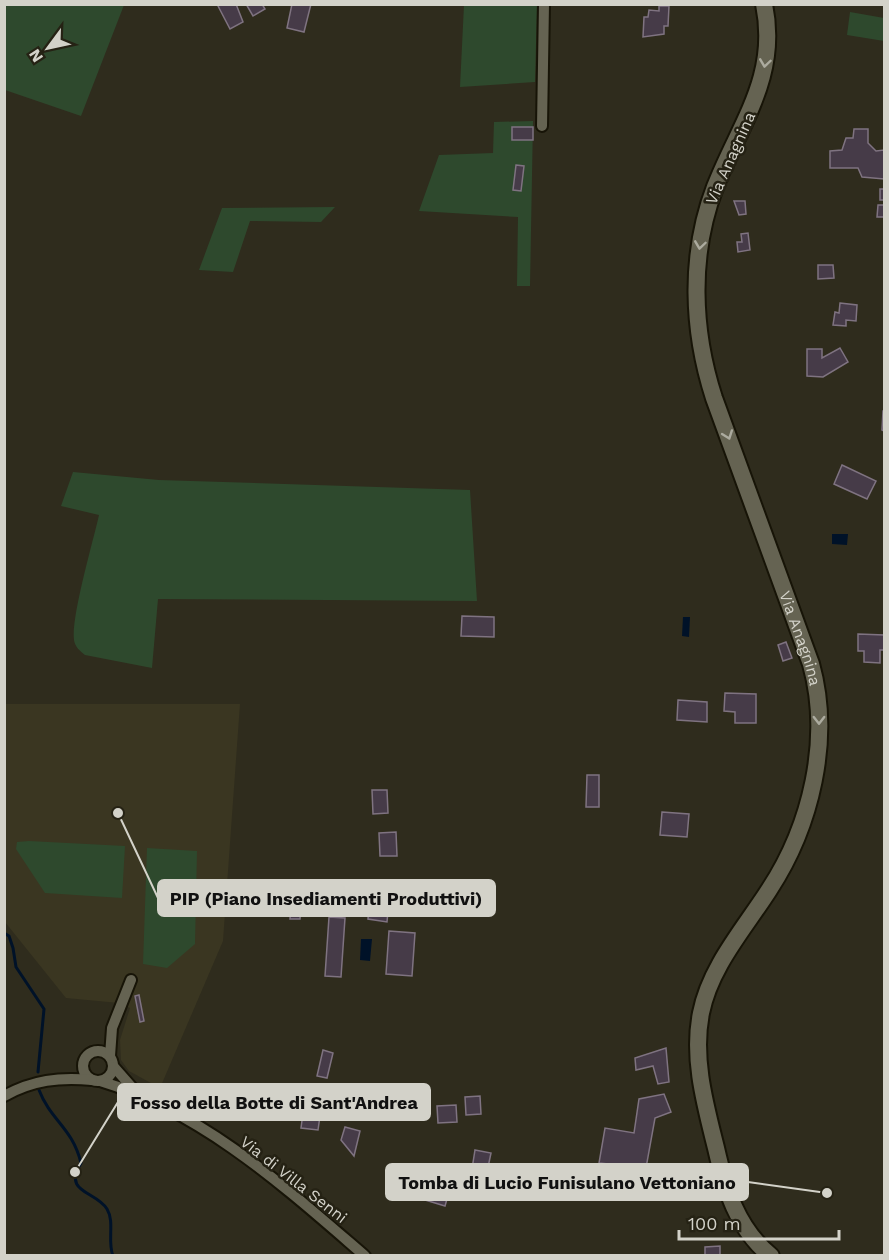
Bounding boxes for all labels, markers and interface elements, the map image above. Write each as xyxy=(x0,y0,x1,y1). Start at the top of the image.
north arrow xyxy=(18,18,78,78)
text: N xyxy=(25,46,47,66)
one-way arrow xyxy=(760,58,772,67)
street label: Via Anagnina xyxy=(702,109,759,207)
one-way arrow xyxy=(694,240,706,250)
one-way arrow xyxy=(721,429,733,440)
street label: Via Anagnina xyxy=(775,588,825,688)
one-way arrow xyxy=(813,715,826,724)
callout: PIP (Piano Insediamenti Produttivi) xyxy=(158,880,495,916)
text: PIP (Piano Insediamenti Produttivi) xyxy=(170,888,482,909)
callout: Fosso della Botte di Sant'Andrea xyxy=(118,1084,430,1120)
text: Fosso della Botte di Sant'Andrea xyxy=(130,1092,418,1113)
street label: Via di Villa Senni xyxy=(237,1132,351,1227)
callout: Tomba di Lucio Funisulano Vettoniano xyxy=(386,1164,748,1200)
text: Tomba di Lucio Funisulano Vettoniano xyxy=(398,1172,736,1193)
scale bar xyxy=(679,1203,840,1241)
text: 100 m xyxy=(688,1213,741,1234)

